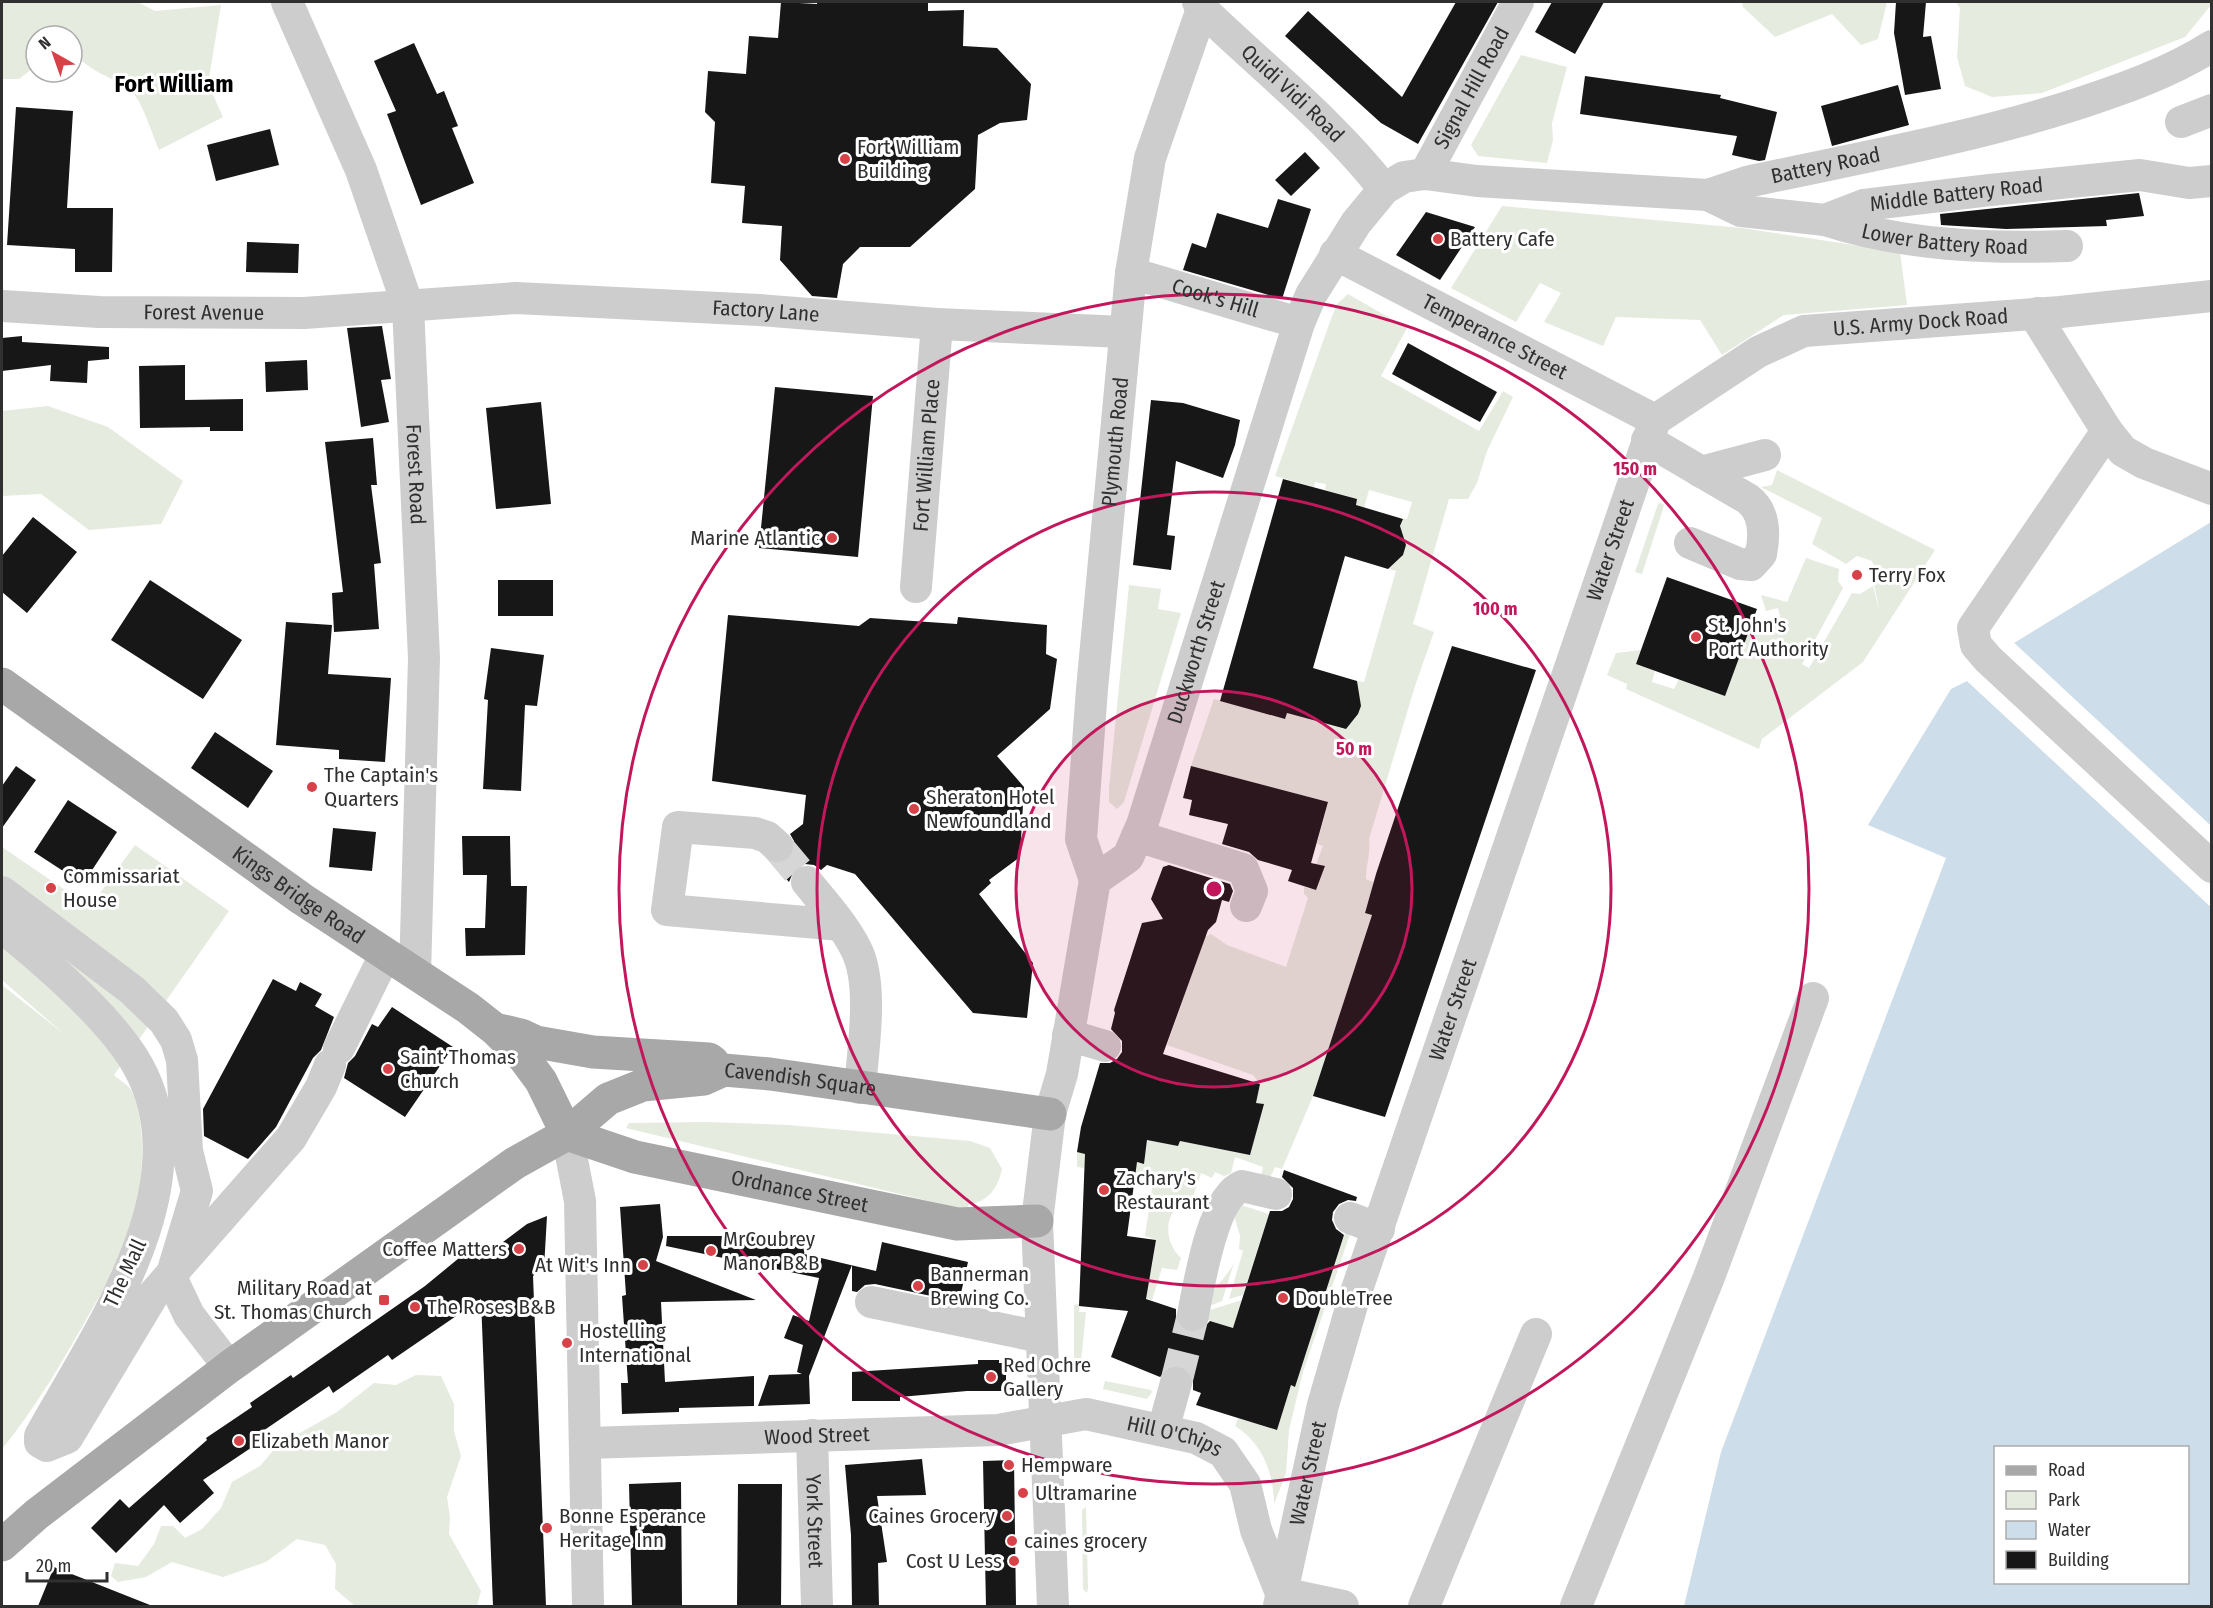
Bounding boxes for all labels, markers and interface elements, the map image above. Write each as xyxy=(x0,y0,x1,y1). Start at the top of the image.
street label: Signal Hill Road xyxy=(1428,22,1515,153)
north arrow xyxy=(24,24,84,84)
text: N xyxy=(35,33,54,53)
street label: Quidi Vidi Road xyxy=(1236,39,1350,148)
district label: Fort William xyxy=(114,70,234,98)
place label: Fort William Building xyxy=(857,134,959,184)
street label: Battery Road xyxy=(1769,141,1883,189)
marker: Fort William Building xyxy=(838,152,852,166)
street label: Middle Battery Road xyxy=(1868,172,2044,217)
street label: Lower Battery Road xyxy=(1859,218,2028,260)
place label: Battery Cafe xyxy=(1450,226,1555,252)
marker: Battery Cafe xyxy=(1431,232,1445,246)
street label: Cook's Hill xyxy=(1169,273,1262,323)
street label: Temperance Street xyxy=(1418,288,1572,385)
street label: Factory Lane xyxy=(712,295,821,328)
street label: Forest Avenue xyxy=(143,299,264,326)
street label: U.S. Army Dock Road xyxy=(1832,303,2009,342)
street label: Plymouth Road xyxy=(1096,376,1134,508)
street label: Fort William Place xyxy=(907,378,946,533)
street label: Forest Road xyxy=(400,423,431,525)
text: 150 m xyxy=(1613,458,1657,480)
street label: Water Street xyxy=(1581,495,1640,604)
place label: Marine Atlantic xyxy=(690,525,820,551)
marker: Marine Atlantic xyxy=(825,531,839,545)
place label: Terry Fox xyxy=(1869,562,1946,588)
marker: Terry Fox xyxy=(1850,568,1864,582)
street label: Duckworth Street xyxy=(1161,577,1231,727)
text: 100 m xyxy=(1473,598,1517,620)
place label: St. John's Port Authority xyxy=(1708,612,1829,662)
marker: St. John's Port Authority xyxy=(1689,630,1703,644)
text: 50 m xyxy=(1336,738,1372,760)
place label: The Captain's Quarters xyxy=(324,762,438,812)
marker: The Captain's Quarters xyxy=(305,780,319,794)
place label: Sheraton Hotel Newfoundland xyxy=(926,784,1055,834)
marker: Sheraton Hotel Newfoundland xyxy=(907,802,921,816)
street label: Kings Bridge Road xyxy=(227,840,370,950)
place label: Commissariat House xyxy=(63,863,180,913)
centre of rings xyxy=(1204,879,1224,899)
marker: Commissariat House xyxy=(44,881,58,895)
street label: Water Street xyxy=(1423,955,1482,1064)
place label: Saint Thomas Church xyxy=(400,1044,516,1094)
street label: Cavendish Square xyxy=(723,1057,878,1102)
marker: Saint Thomas Church xyxy=(381,1062,395,1076)
street label: Ordnance Street xyxy=(729,1164,871,1218)
place label: Zachary's Restaurant xyxy=(1116,1165,1209,1215)
marker: Zachary's Restaurant xyxy=(1097,1183,1111,1197)
place label: MrCoubrey Manor B&B xyxy=(723,1226,820,1276)
street label: The Mall xyxy=(98,1234,152,1311)
place label: Coffee Matters xyxy=(382,1236,507,1262)
marker: Coffee Matters xyxy=(512,1242,526,1256)
marker: MrCoubrey Manor B&B xyxy=(704,1244,718,1258)
place label: At Wit's Inn xyxy=(535,1252,631,1278)
marker: At Wit's Inn xyxy=(636,1258,650,1272)
place label: Bannerman Brewing Co. xyxy=(930,1261,1029,1311)
place label: Military Road at St. Thomas Church xyxy=(214,1275,372,1325)
marker: Bannerman Brewing Co. xyxy=(911,1279,925,1293)
place label: DoubleTree xyxy=(1295,1285,1393,1311)
marker: DoubleTree xyxy=(1276,1291,1290,1305)
marker: Military Road at St. Thomas Church xyxy=(377,1293,391,1307)
place label: The Roses B&B xyxy=(427,1294,555,1320)
marker: The Roses B&B xyxy=(408,1300,422,1314)
place label: Hostelling International xyxy=(579,1318,692,1368)
marker: Hostelling International xyxy=(560,1336,574,1350)
place label: Red Ochre Gallery xyxy=(1003,1352,1091,1402)
marker: Red Ochre Gallery xyxy=(984,1370,998,1384)
street label: Hill O'Chips xyxy=(1124,1410,1227,1462)
street label: Water Street xyxy=(1284,1418,1332,1528)
street label: Wood Street xyxy=(764,1421,870,1450)
place label: Elizabeth Manor xyxy=(251,1428,390,1454)
marker: Elizabeth Manor xyxy=(232,1434,246,1448)
legend xyxy=(1994,1446,2189,1584)
place label: Hempware xyxy=(1021,1452,1112,1478)
marker: Hempware xyxy=(1002,1458,1016,1472)
text: Road xyxy=(2048,1459,2085,1481)
street label: York Street xyxy=(800,1474,829,1568)
place label: Ultramarine xyxy=(1035,1480,1137,1506)
marker: Ultramarine xyxy=(1016,1486,1030,1500)
text: Park xyxy=(2048,1489,2081,1511)
place label: Bonne Esperance Heritage Inn xyxy=(559,1503,706,1553)
place label: Caines Grocery xyxy=(868,1503,996,1529)
marker: Caines Grocery xyxy=(1000,1509,1014,1523)
text: Water xyxy=(2048,1519,2091,1541)
marker: Bonne Esperance Heritage Inn xyxy=(540,1521,554,1535)
place label: caines grocery xyxy=(1024,1528,1148,1554)
marker: caines grocery xyxy=(1005,1534,1019,1548)
scale bar xyxy=(27,1545,106,1583)
place label: Cost U Less xyxy=(906,1548,1002,1574)
text: Building xyxy=(2048,1549,2109,1571)
marker: Cost U Less xyxy=(1007,1554,1021,1568)
text: 20 m xyxy=(36,1555,71,1577)

